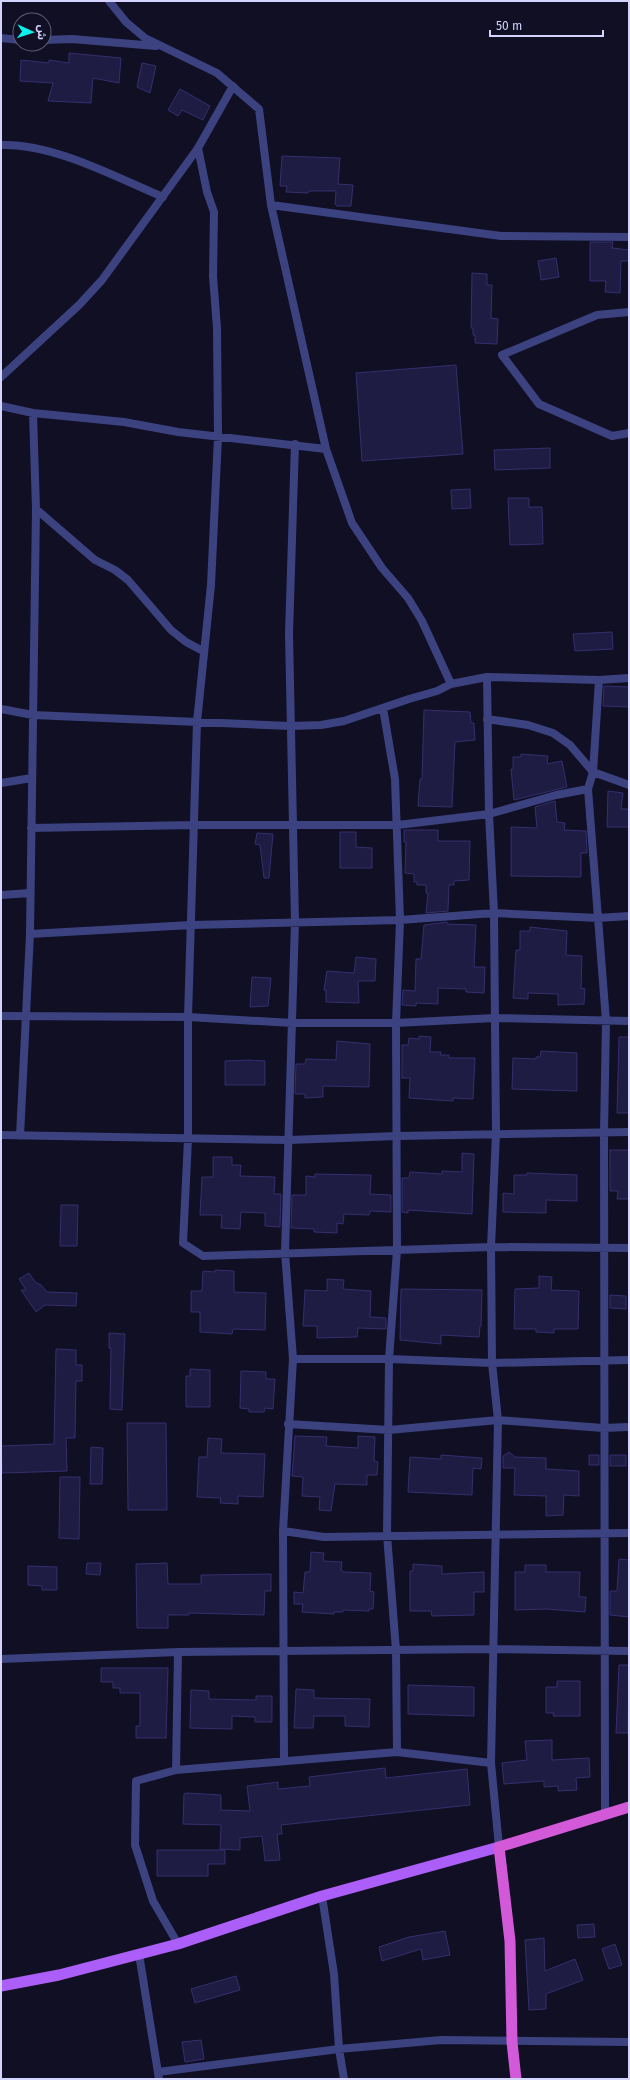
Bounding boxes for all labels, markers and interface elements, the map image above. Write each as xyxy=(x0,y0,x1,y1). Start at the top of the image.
north arrow xyxy=(12,12,52,52)
scale bar xyxy=(490,12,603,38)
text: 50 m xyxy=(496,19,522,33)
text: ش xyxy=(35,25,48,40)

